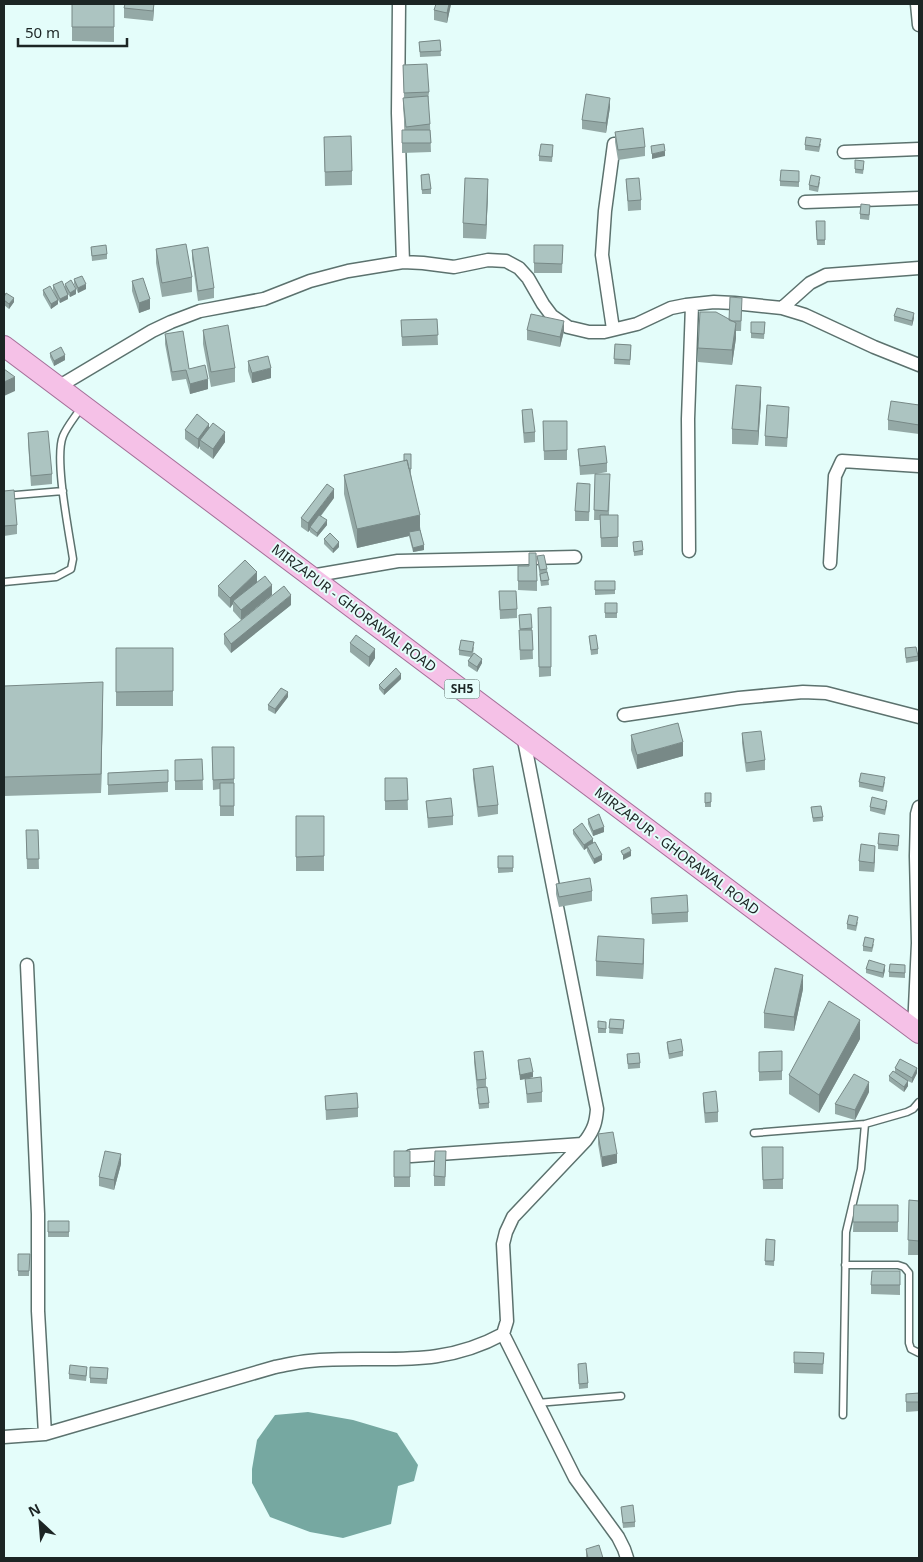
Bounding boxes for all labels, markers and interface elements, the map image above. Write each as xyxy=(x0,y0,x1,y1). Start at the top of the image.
scale bar xyxy=(18,15,126,47)
text: 50 m xyxy=(25,22,60,42)
street label: MIRZAPUR - GHORAWAL ROAD xyxy=(268,539,441,676)
road number: SH5 xyxy=(444,680,480,699)
street label: MIRZAPUR - GHORAWAL ROAD xyxy=(591,782,764,919)
north arrow xyxy=(15,1497,65,1547)
text: N xyxy=(25,1499,43,1521)

